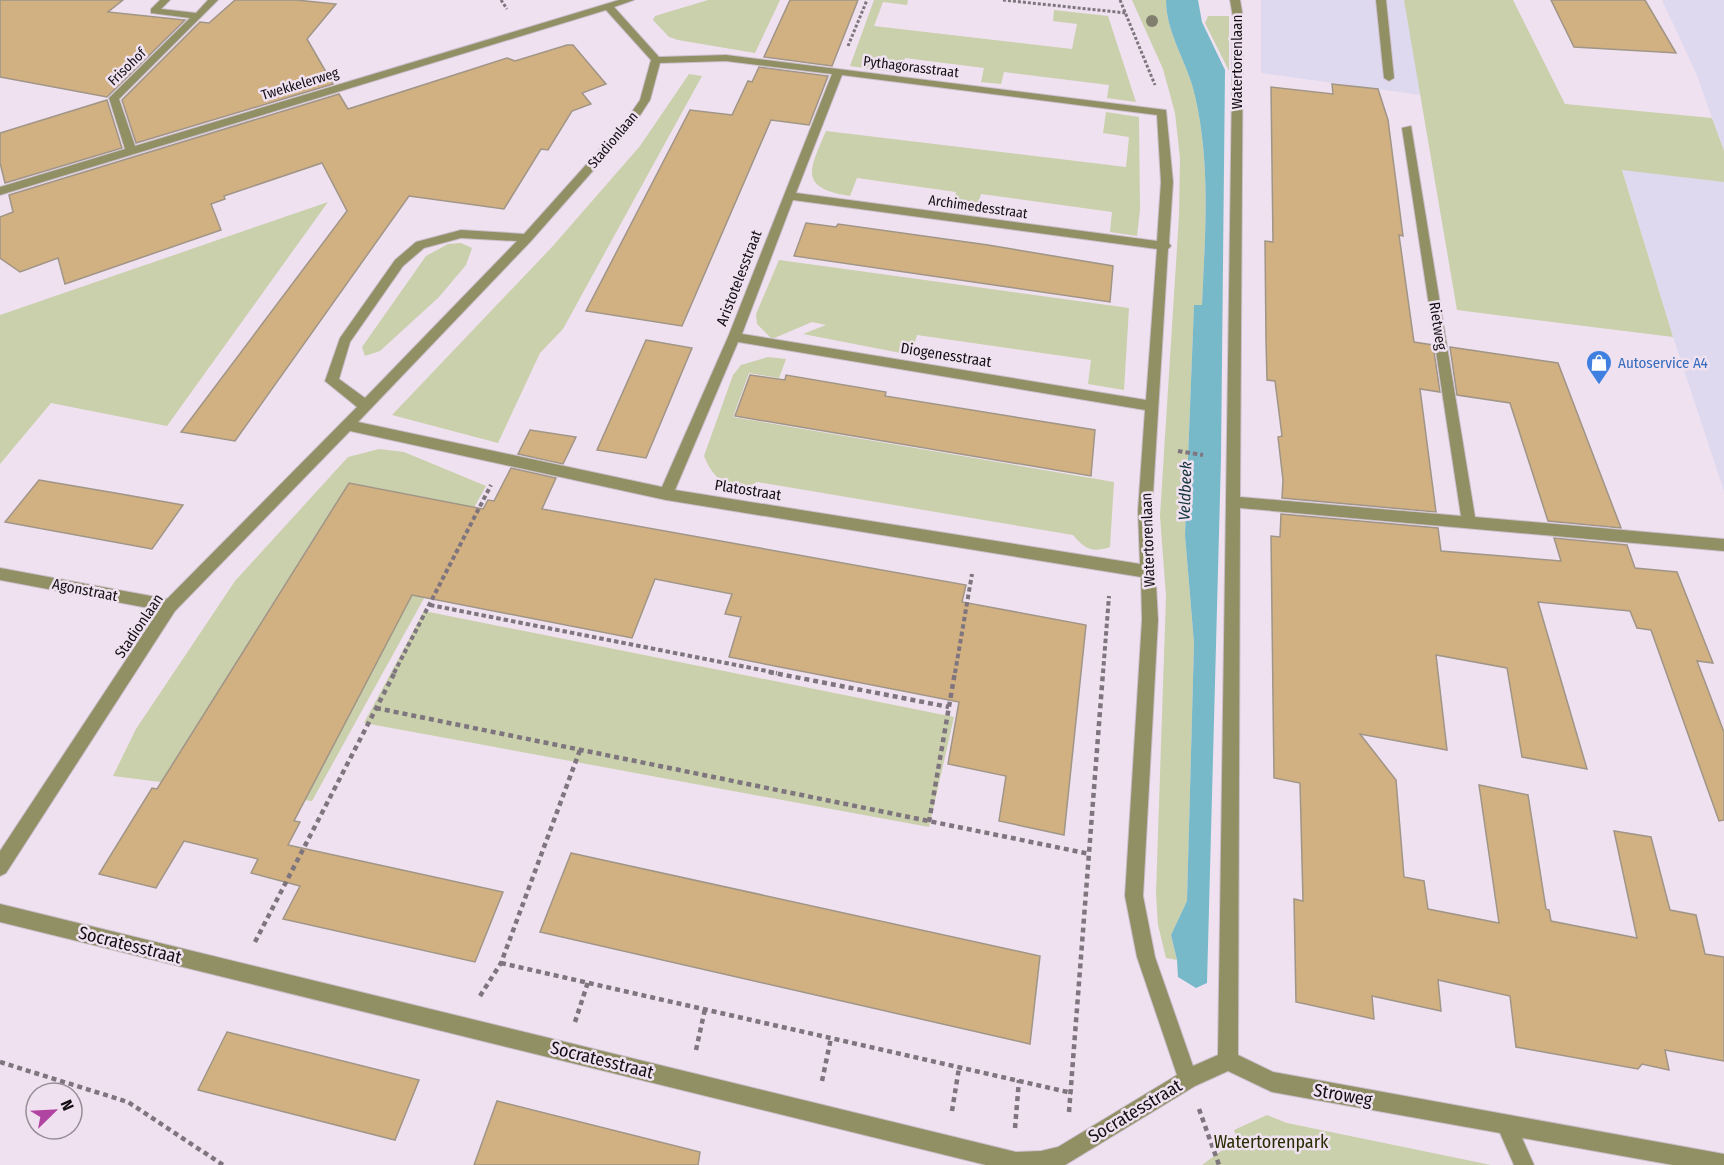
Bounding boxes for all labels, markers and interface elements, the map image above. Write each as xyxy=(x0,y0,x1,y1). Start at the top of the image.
street label: Watertorenlaan xyxy=(1228,15,1246,109)
street label: Frisohof xyxy=(104,44,151,89)
street label: Pythagorasstraat xyxy=(862,53,960,81)
street label: Twekkelerweg xyxy=(259,64,341,104)
street label: Stadionlaan xyxy=(584,108,642,172)
street label: Archimedesstraat xyxy=(927,192,1029,222)
street label: Aristotelesstraat xyxy=(712,227,766,328)
street label: Rietweg xyxy=(1425,301,1451,351)
street label: Diogenesstraat xyxy=(899,339,993,371)
shop icon: Autoservice A4 xyxy=(1584,348,1614,386)
place label: Autoservice A4 xyxy=(1618,354,1708,372)
water label: Veldbeek xyxy=(1174,461,1196,521)
street label: Platostraat xyxy=(713,476,783,504)
street label: Watertorenlaan xyxy=(1137,492,1159,588)
street label: Agonstraat xyxy=(51,575,119,605)
street label: Stadionlaan xyxy=(111,590,167,662)
street label: Socratesstraat xyxy=(76,922,184,968)
street label: Socratesstraat xyxy=(548,1037,656,1083)
street label: Socratesstraat xyxy=(1084,1074,1186,1148)
street label: Stroweg xyxy=(1312,1079,1375,1111)
north arrow xyxy=(24,1081,84,1141)
text: N xyxy=(57,1097,78,1113)
park label: Watertorenpark xyxy=(1214,1131,1329,1153)

